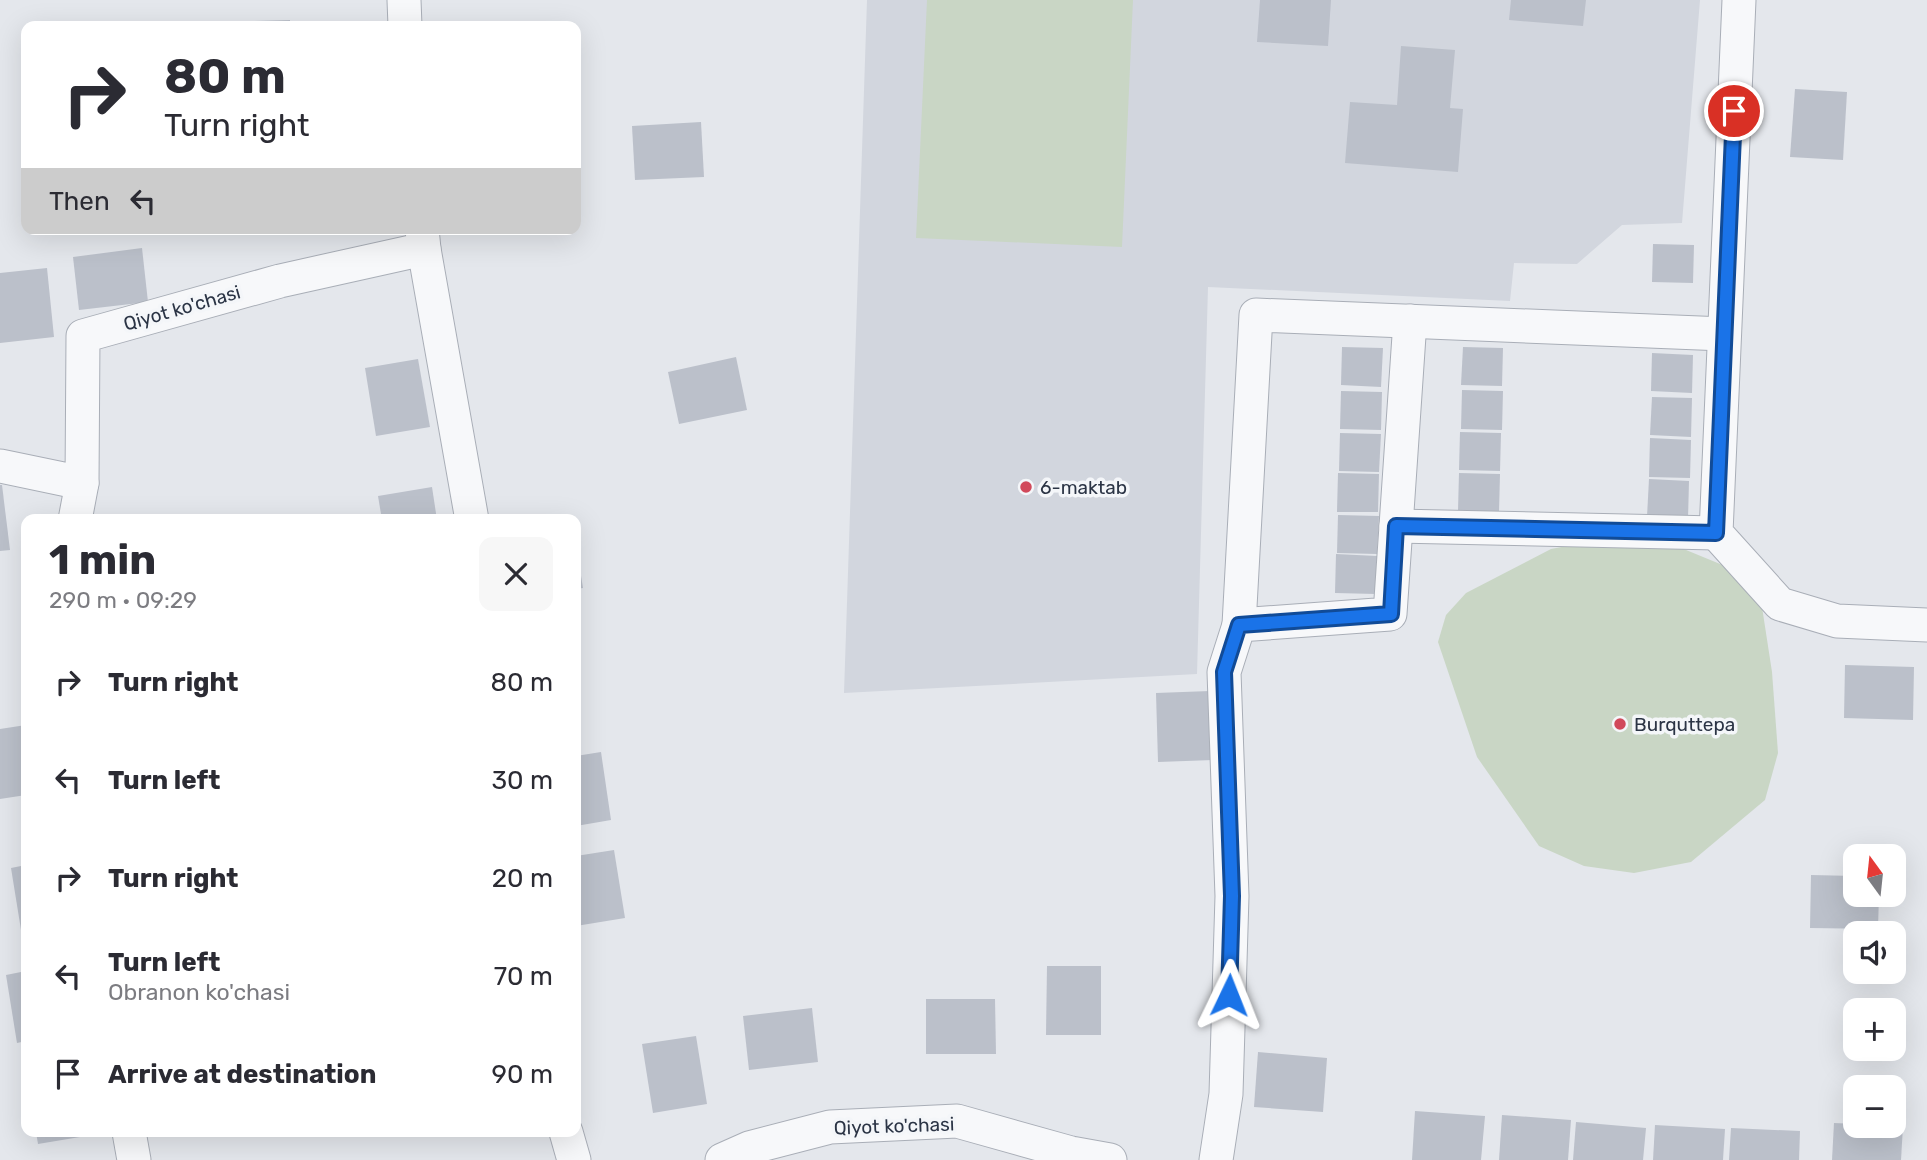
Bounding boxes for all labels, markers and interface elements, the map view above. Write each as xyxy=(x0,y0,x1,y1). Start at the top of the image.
text: 80 m xyxy=(164,47,286,105)
icon: right xyxy=(49,49,140,140)
pin xyxy=(1704,81,1764,141)
icon: arrive xyxy=(1715,92,1753,130)
text: Turn right xyxy=(164,106,309,144)
icon: left xyxy=(124,182,162,220)
text: Then xyxy=(49,186,110,217)
street label: Qiyot ko'chasi xyxy=(121,280,243,336)
place label: 6-maktab xyxy=(1040,476,1127,499)
marker: 6-maktab xyxy=(1018,479,1034,495)
text: 1 min xyxy=(49,535,156,585)
button: close xyxy=(479,537,553,611)
text: 290 m · 09:29 xyxy=(49,586,197,614)
icon: right xyxy=(49,663,87,701)
text: Turn right xyxy=(108,667,238,698)
text: 80 m xyxy=(490,667,553,698)
place label: Burquttepa xyxy=(1634,713,1735,736)
marker: Burquttepa xyxy=(1612,716,1628,732)
icon: left xyxy=(49,761,87,799)
text: Turn left xyxy=(108,765,220,796)
text: 30 m xyxy=(491,765,553,796)
north arrow xyxy=(1843,844,1906,906)
map controls xyxy=(1843,844,1906,1138)
icon: right xyxy=(49,859,87,897)
text: Turn right xyxy=(108,863,238,894)
text: 20 m xyxy=(492,863,553,894)
button: sound xyxy=(1843,921,1906,984)
text: Turn left xyxy=(108,947,220,978)
icon: left xyxy=(49,957,87,995)
position arrow xyxy=(1192,958,1266,1032)
text: 70 m xyxy=(494,961,553,992)
text: Obranon ko'chasi xyxy=(108,978,290,1006)
button: + xyxy=(1843,998,1906,1061)
icon: arrive xyxy=(49,1055,87,1093)
text: Arrive at destination xyxy=(108,1059,376,1090)
text: 90 m xyxy=(492,1059,553,1090)
button: − xyxy=(1843,1075,1906,1138)
street label: Qiyot ko'chasi xyxy=(833,1112,955,1140)

